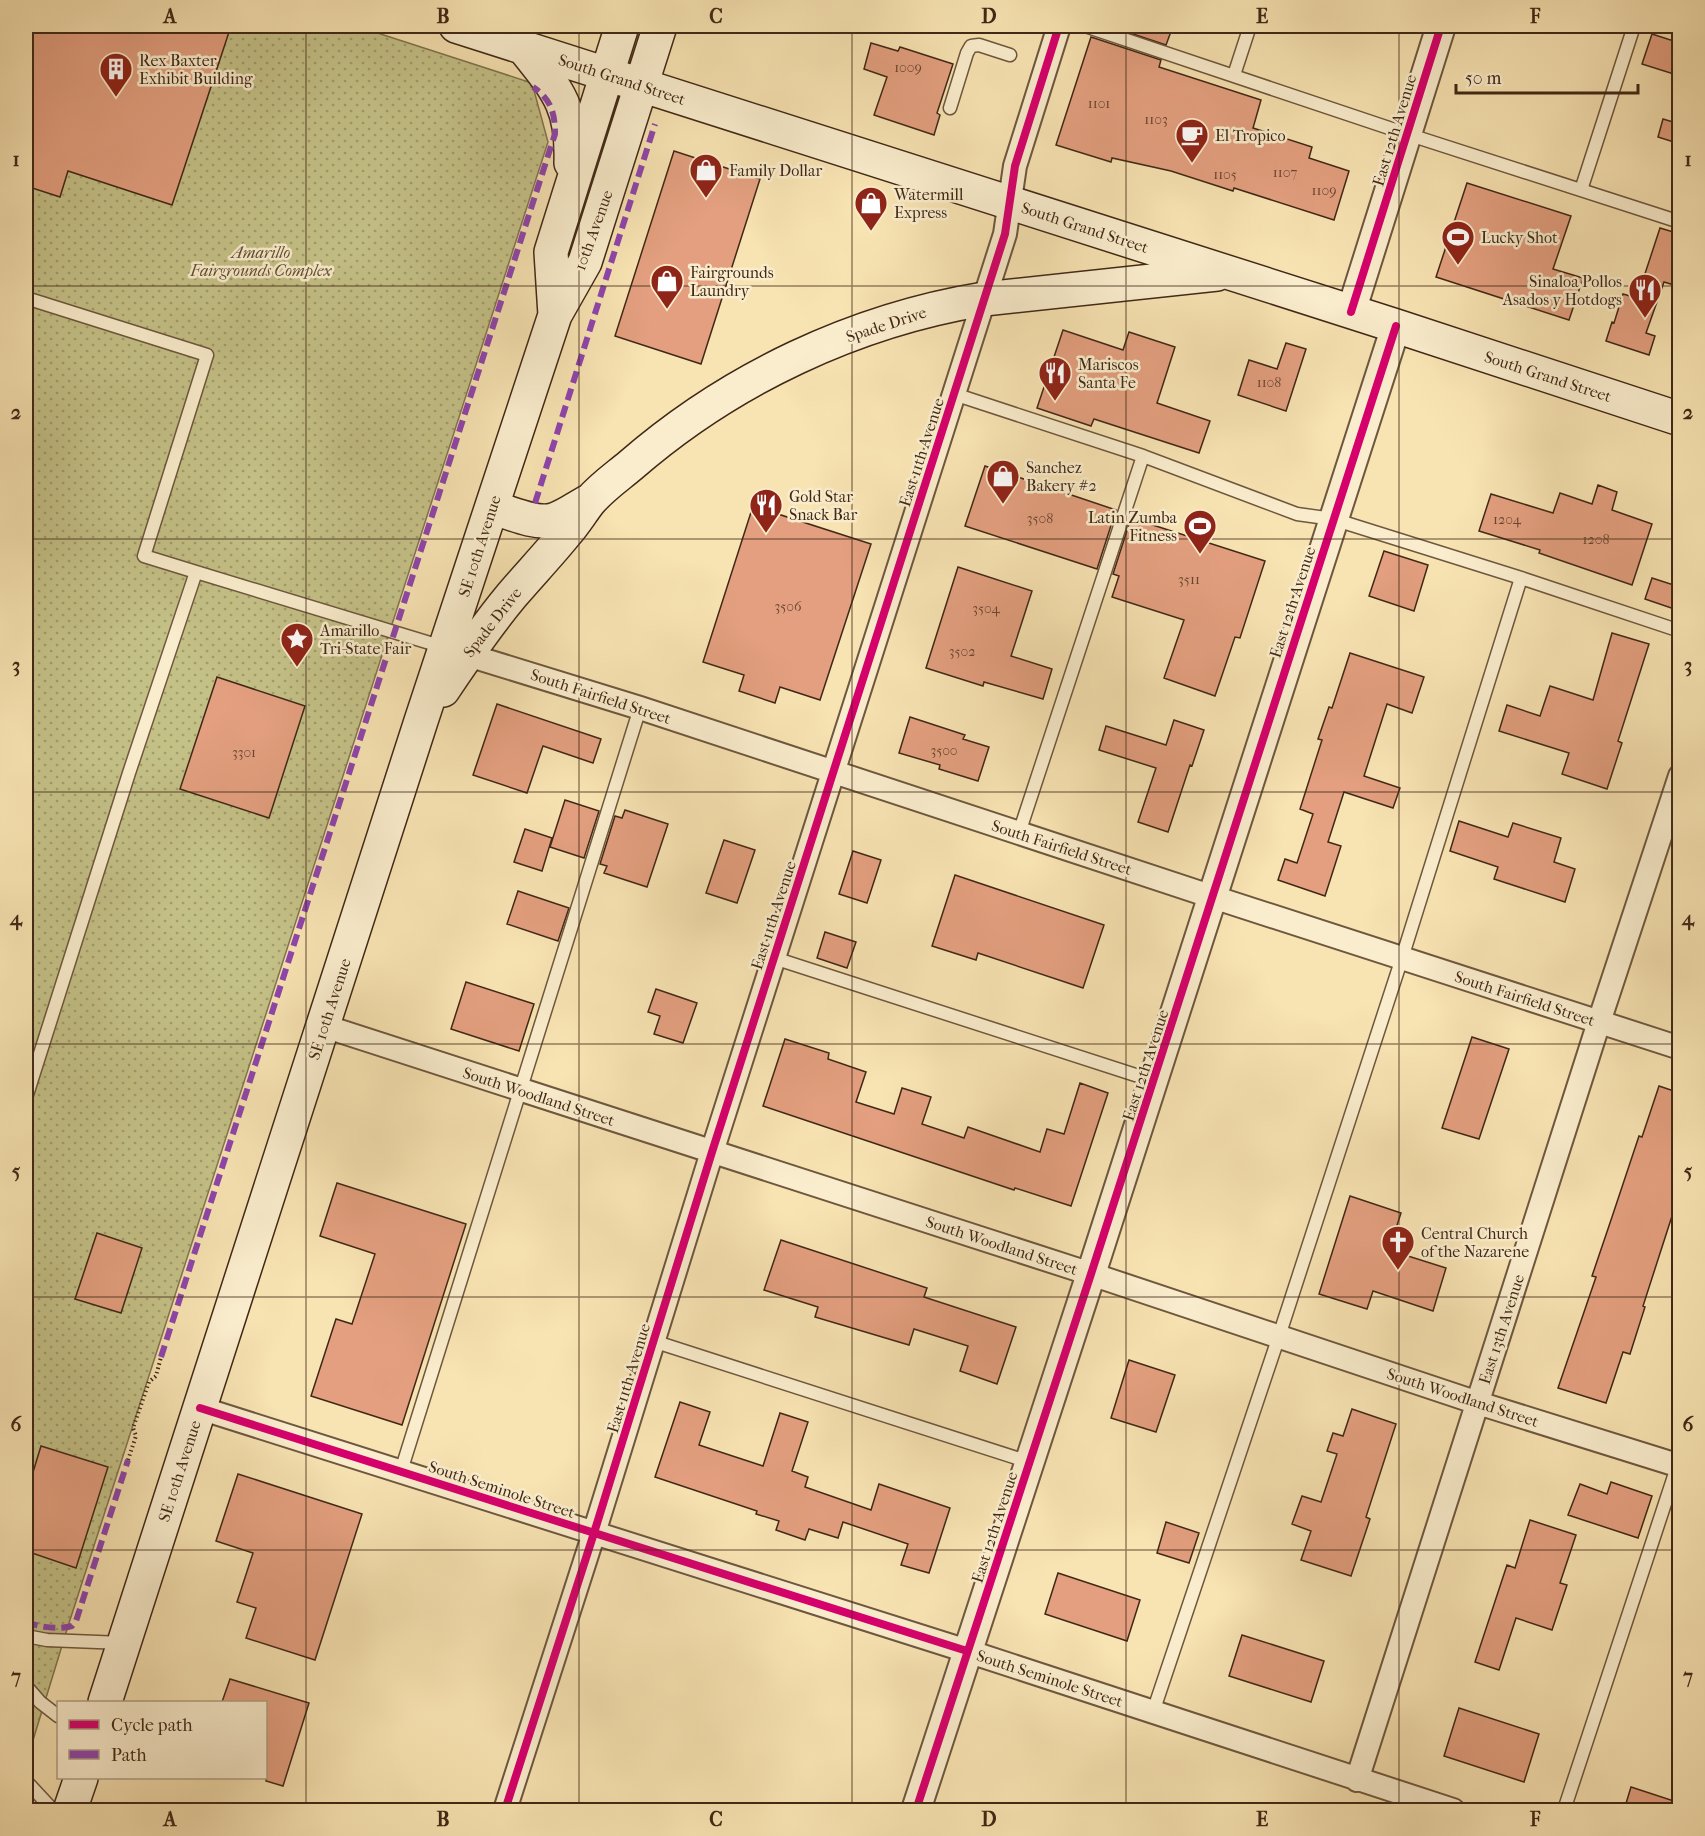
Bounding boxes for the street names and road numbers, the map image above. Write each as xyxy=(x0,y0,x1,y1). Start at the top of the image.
street label: South Grand Street xyxy=(556,50,688,109)
street label: East 12th Avenue xyxy=(1368,72,1421,188)
street label: 10th Avenue xyxy=(570,187,617,273)
street label: South Grand Street xyxy=(1019,198,1151,257)
street label: Spade Drive xyxy=(844,303,929,346)
street label: South Grand Street xyxy=(1482,347,1614,406)
street label: East 11th Avenue xyxy=(895,395,948,509)
street label: SE 10th Avenue xyxy=(454,493,505,599)
street label: East 12th Avenue xyxy=(1266,544,1319,660)
street label: Spade Drive xyxy=(459,583,526,661)
street label: South Fairfield Street xyxy=(528,665,674,728)
street label: South Fairfield Street xyxy=(989,816,1135,879)
street label: East 11th Avenue xyxy=(747,858,800,972)
street label: SE 10th Avenue xyxy=(304,956,355,1062)
street label: South Fairfield Street xyxy=(1452,967,1598,1030)
street label: East 12th Avenue xyxy=(1119,1007,1172,1123)
street label: South Woodland Street xyxy=(461,1063,617,1130)
street label: South Woodland Street xyxy=(924,1212,1080,1279)
street label: East 13th Avenue xyxy=(1475,1272,1528,1386)
street label: East 11th Avenue xyxy=(603,1321,654,1435)
street label: South Woodland Street xyxy=(1385,1364,1541,1431)
street label: SE 10th Avenue xyxy=(154,1418,205,1524)
street label: South Seminole Street xyxy=(426,1457,578,1522)
street label: East 12th Avenue xyxy=(968,1469,1021,1585)
street label: South Seminole Street xyxy=(974,1646,1126,1711)

